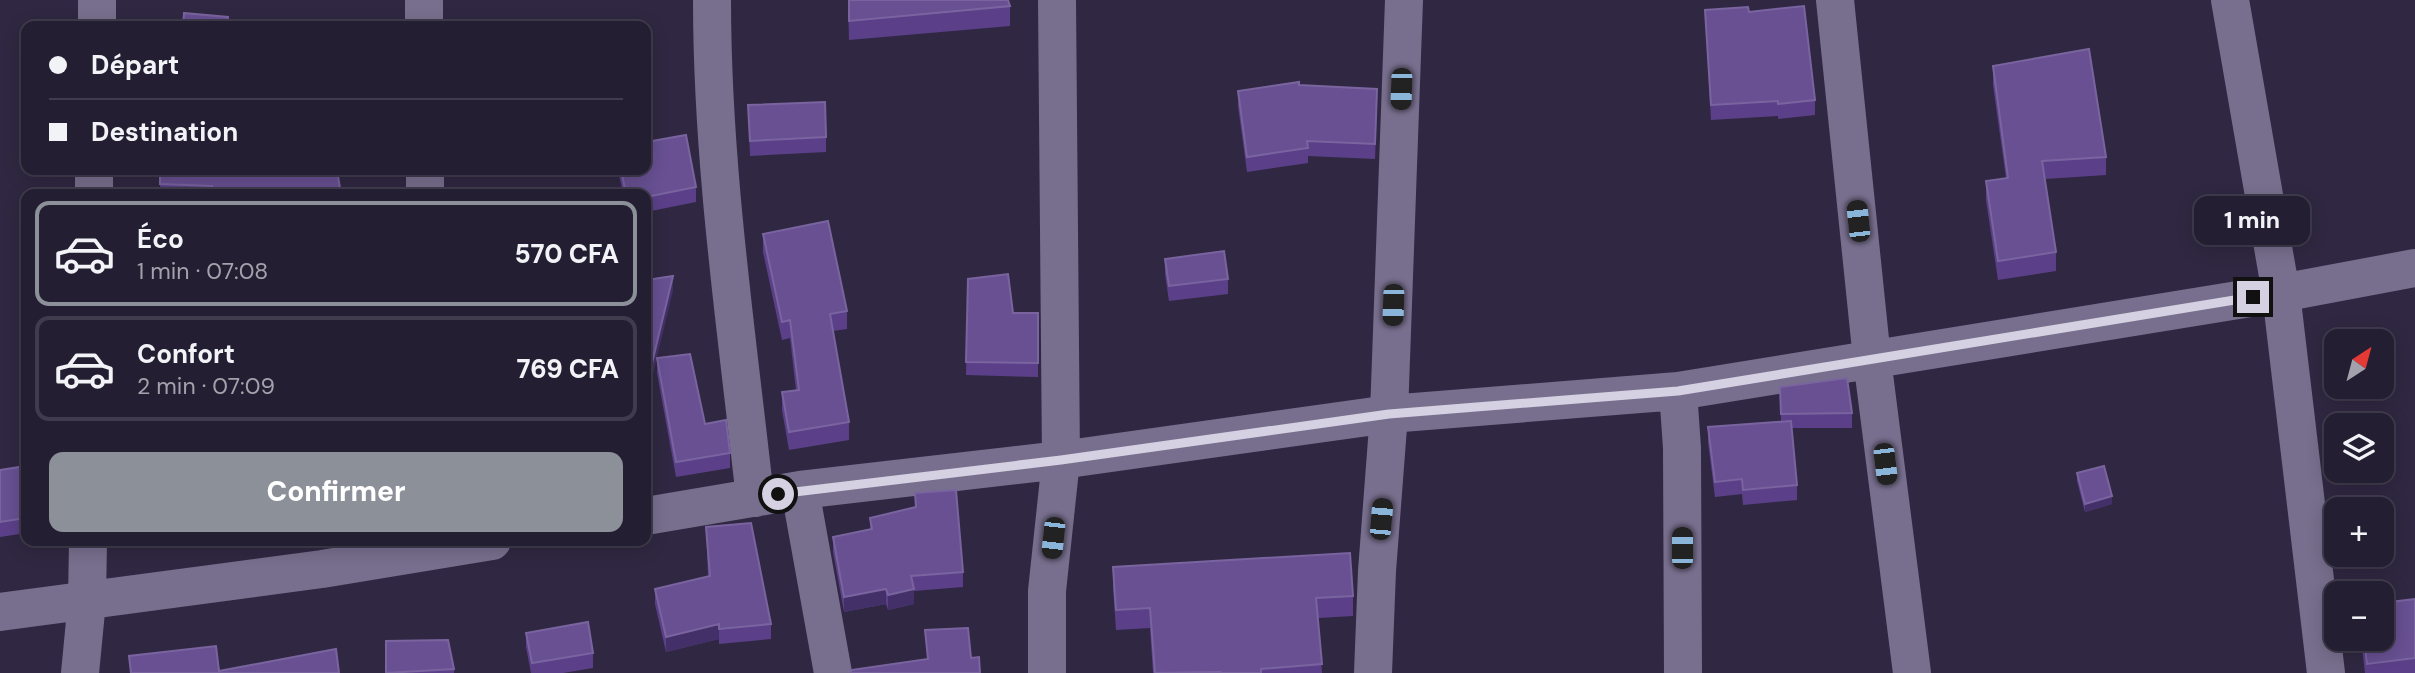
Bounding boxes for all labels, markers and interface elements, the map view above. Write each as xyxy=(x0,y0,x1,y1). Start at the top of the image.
text: Départ xyxy=(91,48,179,82)
car xyxy=(1390,68,1413,110)
text: Destination xyxy=(91,115,238,149)
callout: 1 min xyxy=(2195,196,2311,244)
car xyxy=(1846,199,1871,243)
text: 1 min xyxy=(2224,205,2280,235)
icon: car xyxy=(53,222,116,285)
text: Éco xyxy=(137,222,184,256)
text: 570 CFA xyxy=(514,237,619,271)
text: 1 min · 07:08 xyxy=(137,256,268,286)
route end xyxy=(2237,281,2269,313)
car xyxy=(1382,284,1405,326)
north arrow xyxy=(2324,329,2394,399)
map controls xyxy=(2324,329,2394,651)
icon: car xyxy=(53,337,116,400)
text: Confort xyxy=(137,337,235,371)
text: 769 CFA xyxy=(516,352,619,386)
text: 2 min · 07:09 xyxy=(137,371,275,401)
button: layers xyxy=(2324,413,2394,483)
car xyxy=(1873,442,1898,486)
button: Confirmer xyxy=(49,452,623,532)
route start xyxy=(762,478,794,510)
car xyxy=(1369,497,1394,541)
button: + xyxy=(2324,497,2394,567)
car xyxy=(1041,516,1066,560)
car xyxy=(1672,527,1693,569)
button: − xyxy=(2324,581,2394,651)

